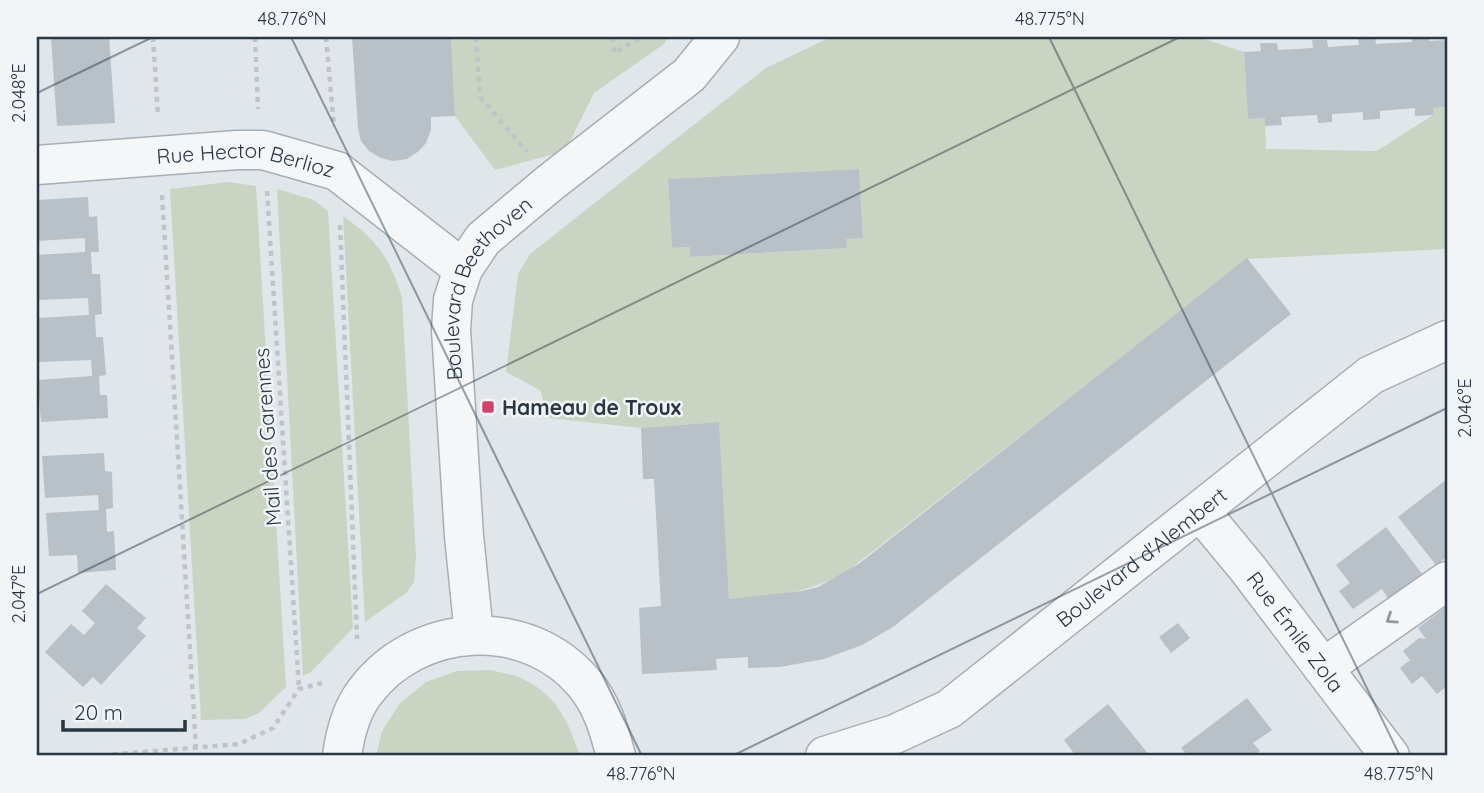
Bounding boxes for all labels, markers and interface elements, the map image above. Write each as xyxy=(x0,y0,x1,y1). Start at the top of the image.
text: 48.776°N xyxy=(257,7,327,30)
text: 48.775°N xyxy=(1015,7,1085,30)
text: 2.048°E xyxy=(7,63,30,123)
street label: Rue Hector Berlioz xyxy=(156,137,337,183)
street label: Boulevard Beethoven xyxy=(438,191,537,381)
street label: Mail des Garennes xyxy=(248,347,286,527)
text: 2.046°E xyxy=(1453,378,1476,438)
place label: Hameau de Troux xyxy=(502,394,681,420)
marker: Hameau de Troux xyxy=(480,399,496,415)
street label: Boulevard d'Alembert xyxy=(1051,481,1232,632)
text: 2.047°E xyxy=(7,565,30,623)
street label: Rue Émile Zola xyxy=(1241,566,1350,697)
one-way arrow xyxy=(1386,611,1399,623)
scale bar xyxy=(63,688,186,732)
text: 20 m xyxy=(74,699,123,725)
text: 48.776°N xyxy=(606,762,676,785)
text: 48.775°N xyxy=(1364,762,1434,785)

